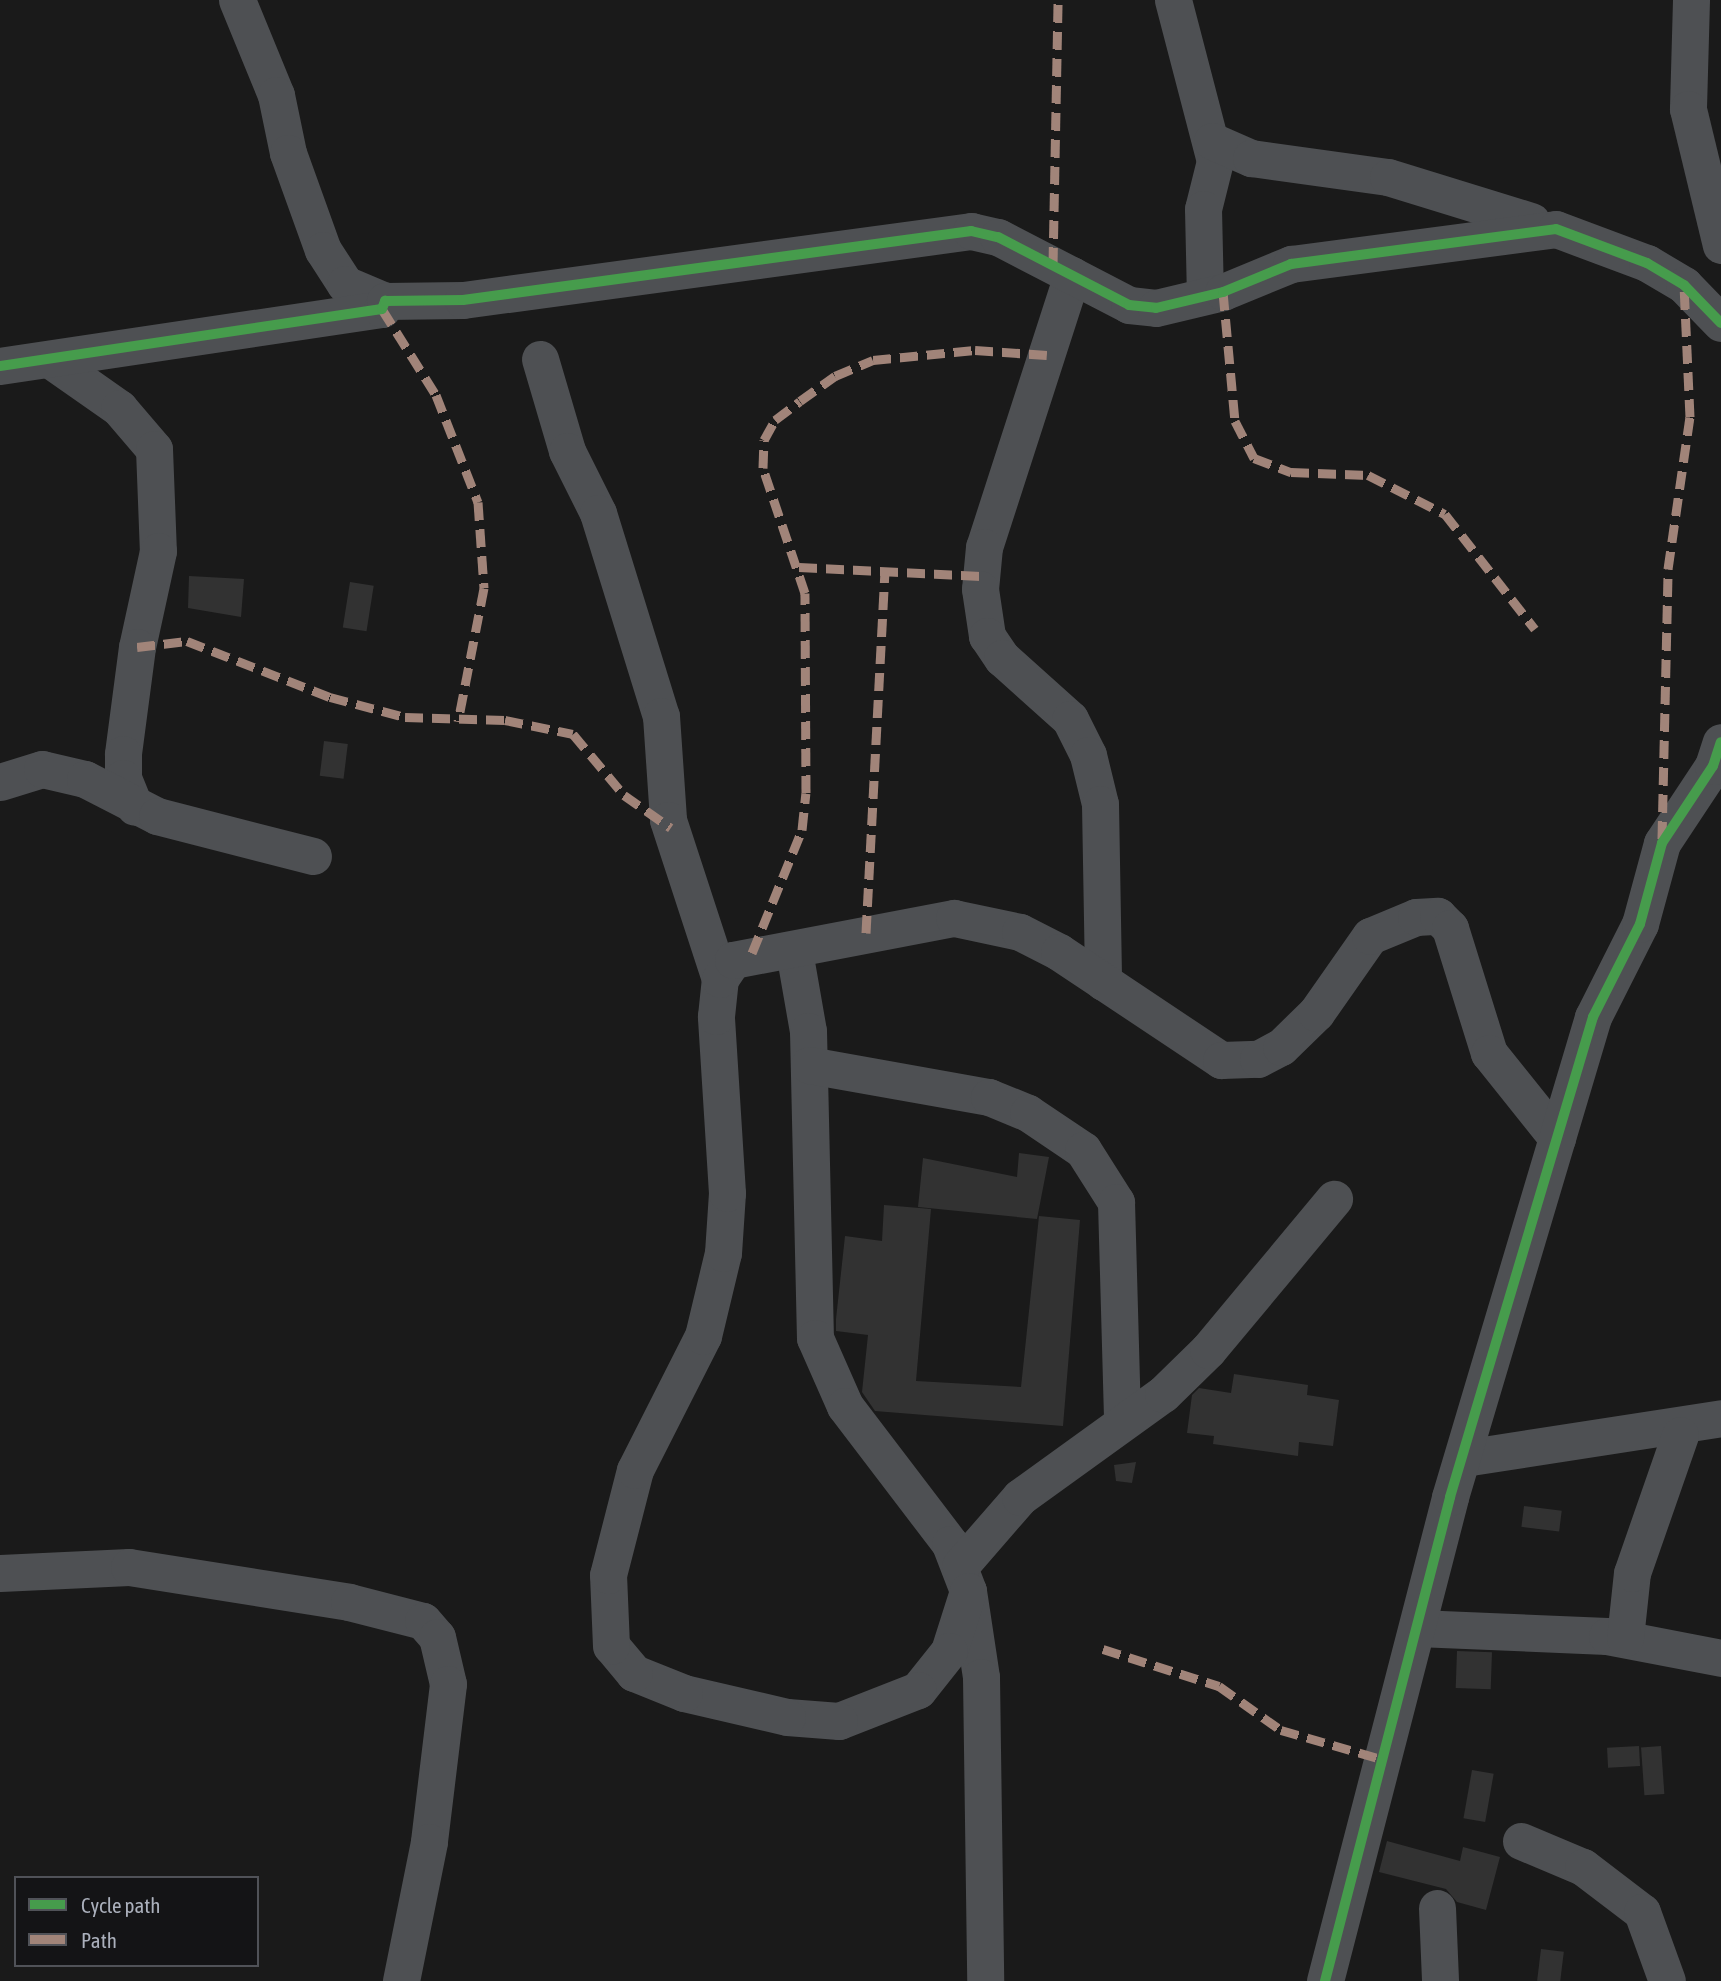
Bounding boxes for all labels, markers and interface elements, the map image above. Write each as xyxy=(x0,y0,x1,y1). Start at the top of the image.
legend xyxy=(14,1876,259,1967)
text: Cycle path xyxy=(81,1893,160,1917)
text: Path xyxy=(81,1928,117,1952)

